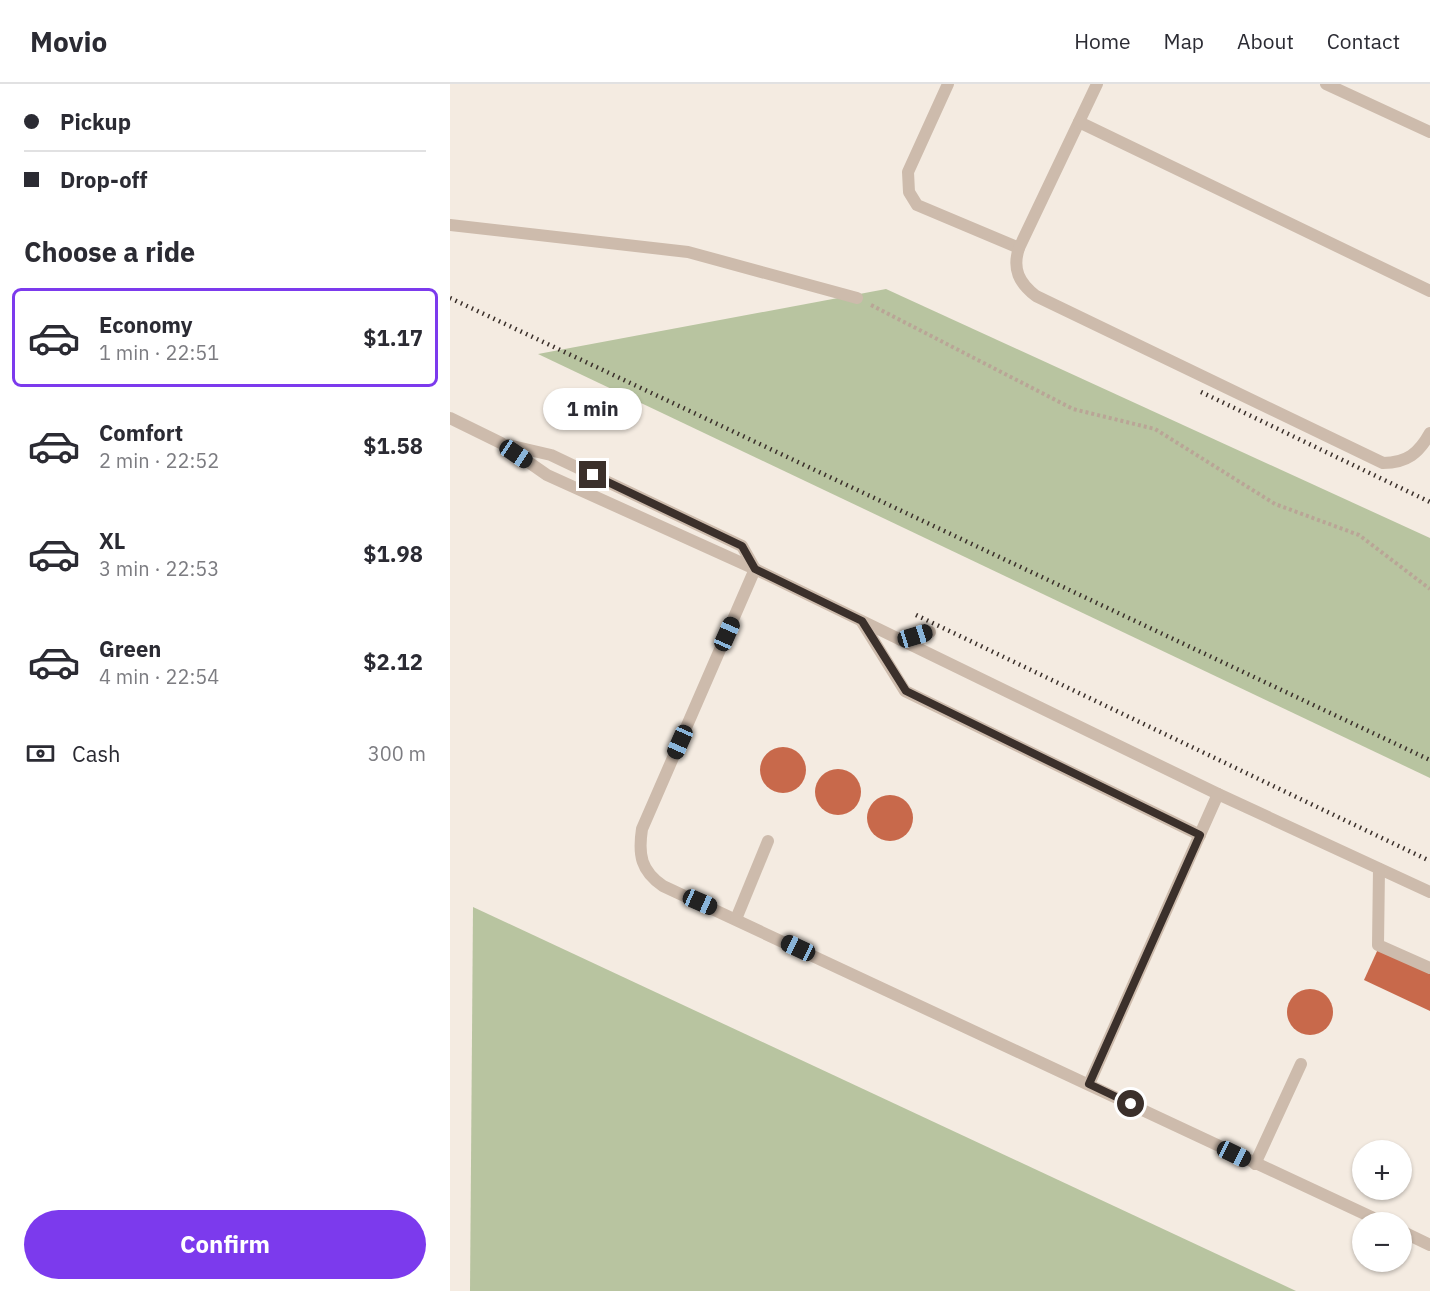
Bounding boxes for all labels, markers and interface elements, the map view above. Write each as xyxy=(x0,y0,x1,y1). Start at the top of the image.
text: Movio xyxy=(30,23,107,60)
text: Home xyxy=(1074,27,1131,55)
text: Map xyxy=(1164,27,1204,55)
text: About xyxy=(1237,27,1294,55)
text: Contact xyxy=(1327,27,1400,55)
text: Pickup xyxy=(60,107,131,136)
text: Drop-off xyxy=(60,165,147,194)
text: Choose a ride xyxy=(24,234,195,269)
text: Economy xyxy=(99,310,193,339)
icon: car xyxy=(27,311,81,365)
text: $1.17 xyxy=(363,323,423,352)
text: 1 min · 22:51 xyxy=(99,339,219,366)
callout: 1 min xyxy=(544,388,642,430)
text: 1 min xyxy=(566,395,619,422)
text: Comfort xyxy=(99,418,183,447)
icon: car xyxy=(27,419,81,473)
text: $1.58 xyxy=(363,431,423,460)
car xyxy=(496,436,536,472)
text: 2 min · 22:52 xyxy=(99,447,219,474)
route end xyxy=(579,461,606,488)
text: XL xyxy=(99,526,125,555)
icon: car xyxy=(27,527,81,581)
text: $1.98 xyxy=(363,539,423,568)
text: 3 min · 22:53 xyxy=(99,555,219,582)
car xyxy=(711,614,743,654)
car xyxy=(895,622,935,650)
text: Green xyxy=(99,634,161,663)
icon: car xyxy=(27,635,81,689)
text: $2.12 xyxy=(363,647,423,676)
text: 4 min · 22:54 xyxy=(99,663,219,690)
car xyxy=(664,722,696,762)
icon: cash xyxy=(24,737,57,770)
text: Cash xyxy=(72,739,121,768)
text: 300 m xyxy=(368,740,426,767)
car xyxy=(680,886,720,918)
car xyxy=(778,932,818,964)
route start xyxy=(1117,1090,1144,1117)
car xyxy=(1214,1138,1254,1170)
map controls xyxy=(1352,1140,1412,1272)
button: + xyxy=(1352,1140,1412,1200)
button: Confirm xyxy=(24,1210,426,1279)
button: − xyxy=(1352,1212,1412,1272)

